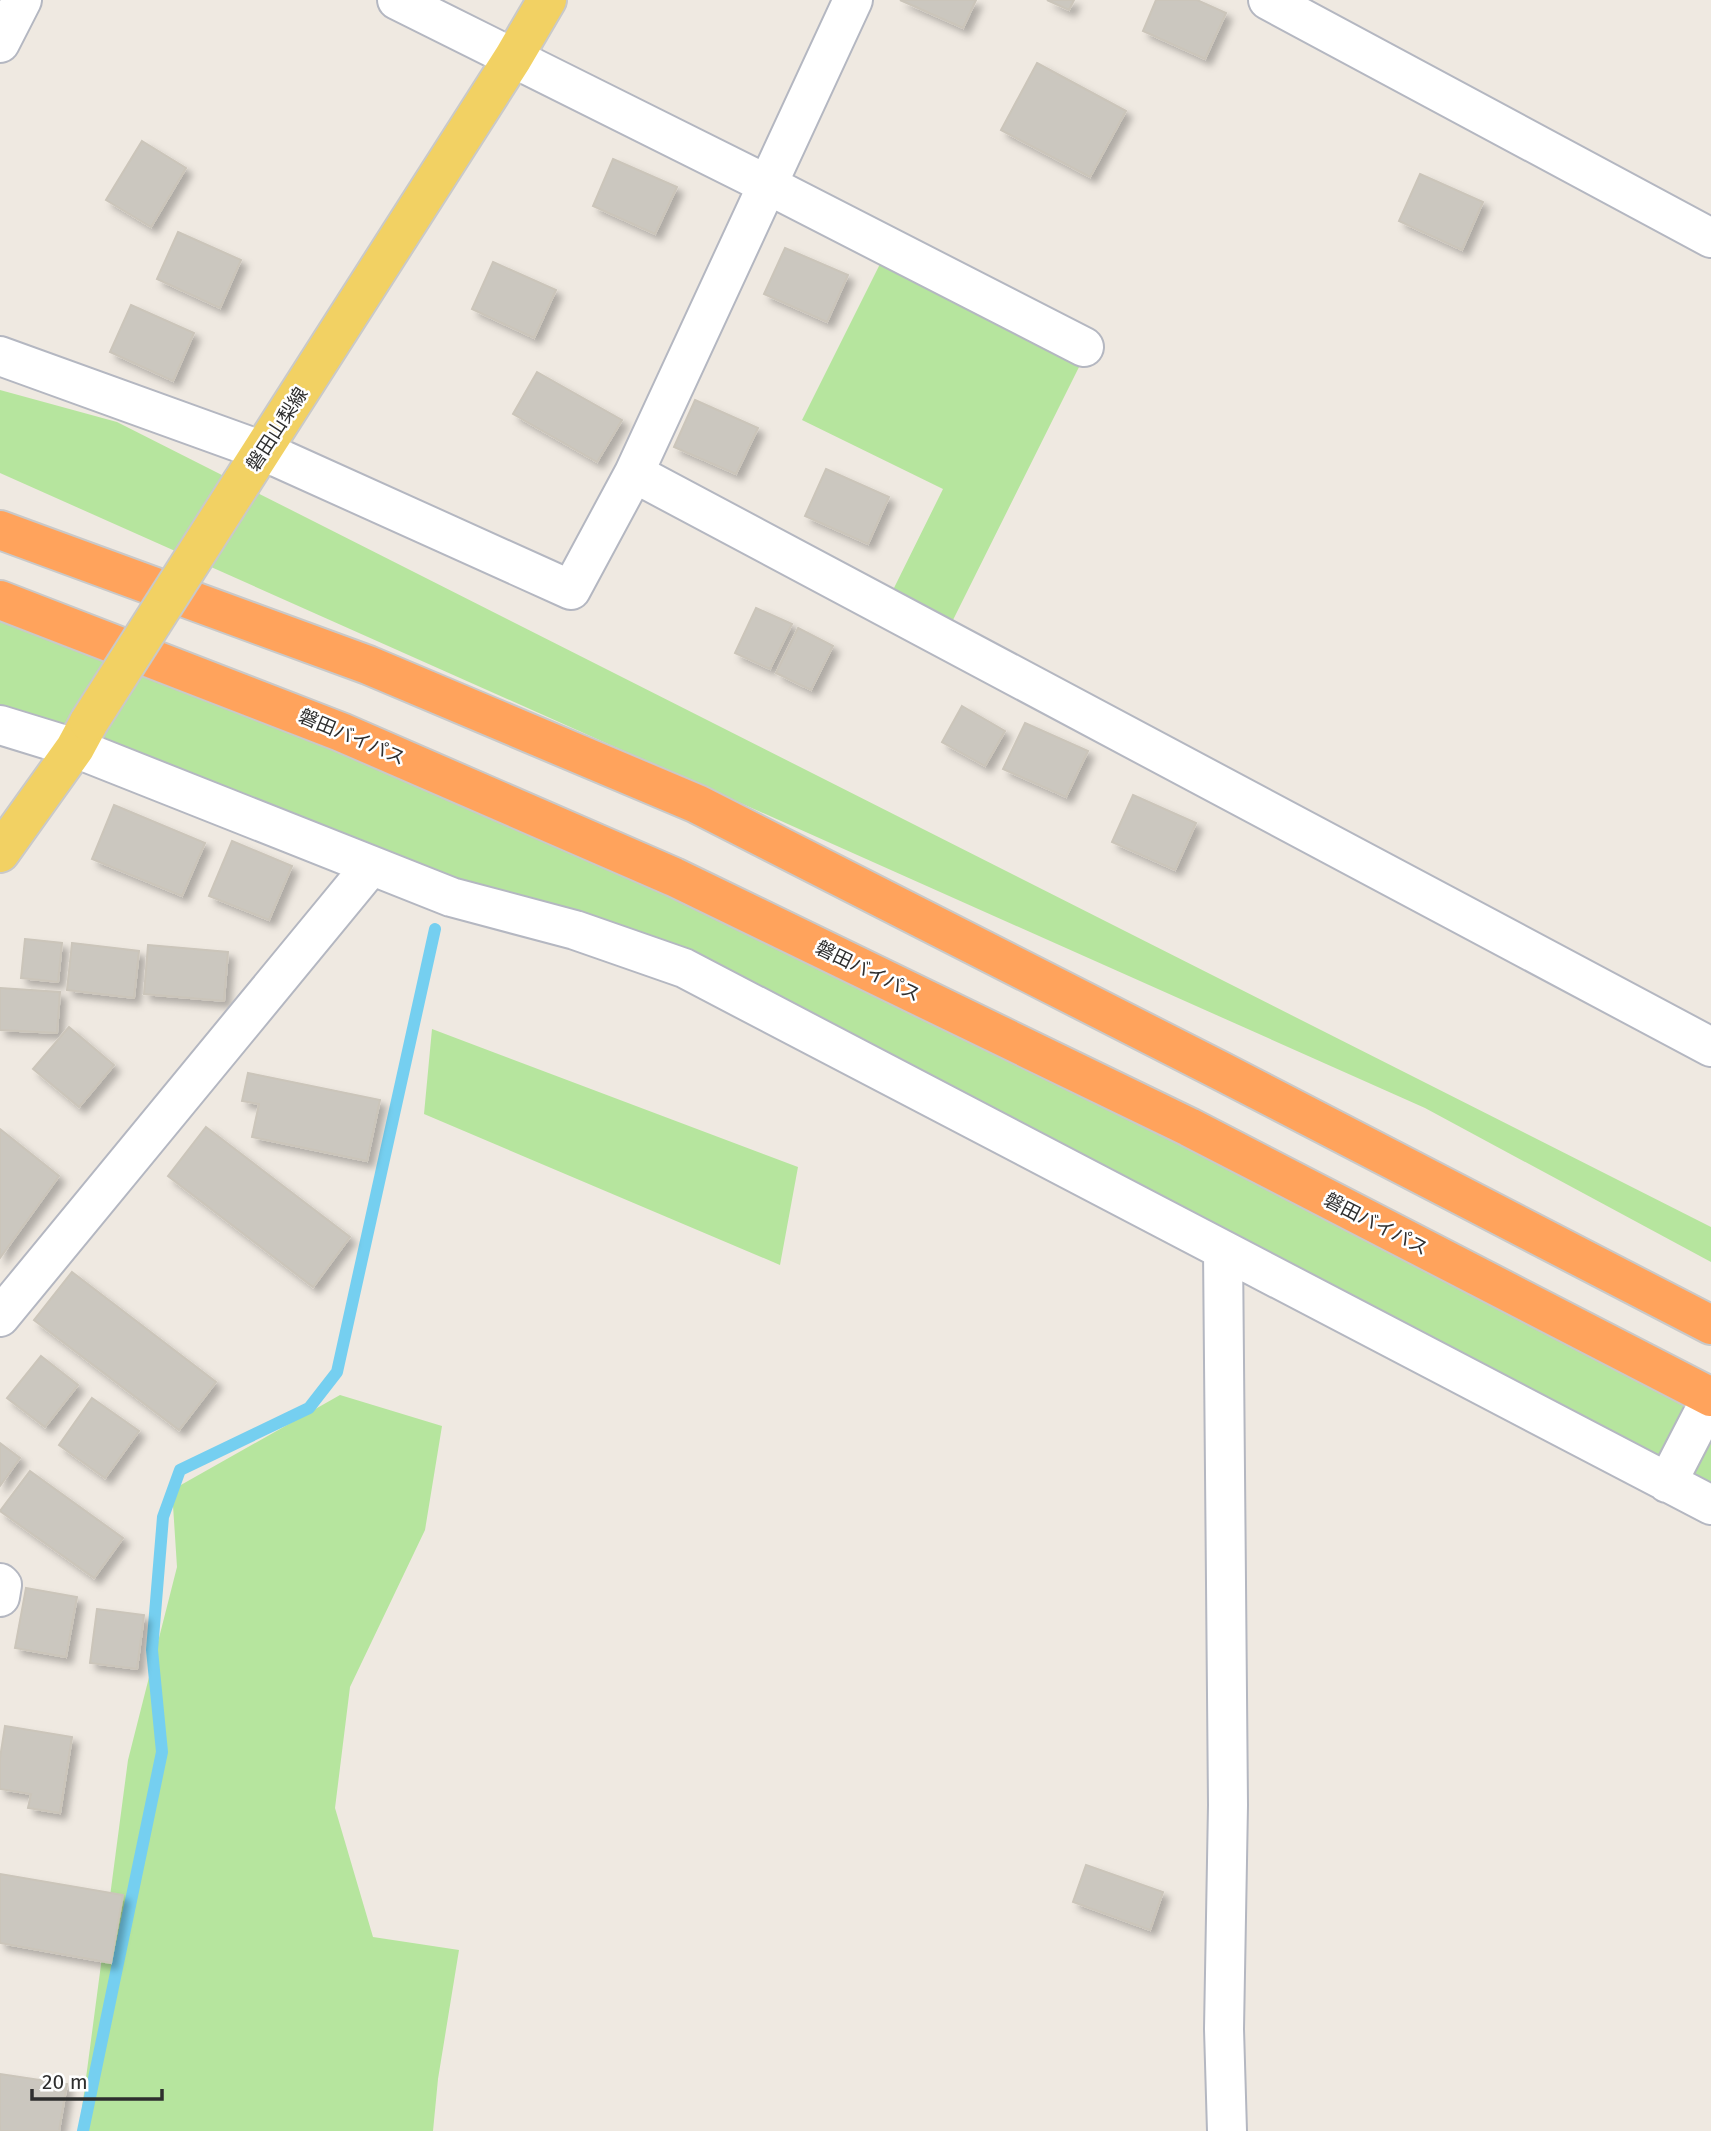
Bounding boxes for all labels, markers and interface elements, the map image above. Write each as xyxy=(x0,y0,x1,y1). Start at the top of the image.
street label: 磐田山梨線 xyxy=(241,383,313,475)
street label: 磐田バイパス xyxy=(295,704,409,770)
street label: 磐田バイパス xyxy=(812,936,924,1006)
street label: 磐田バイパス xyxy=(1320,1188,1432,1260)
scale bar xyxy=(32,2058,161,2102)
text: 20 m xyxy=(42,2069,88,2095)

